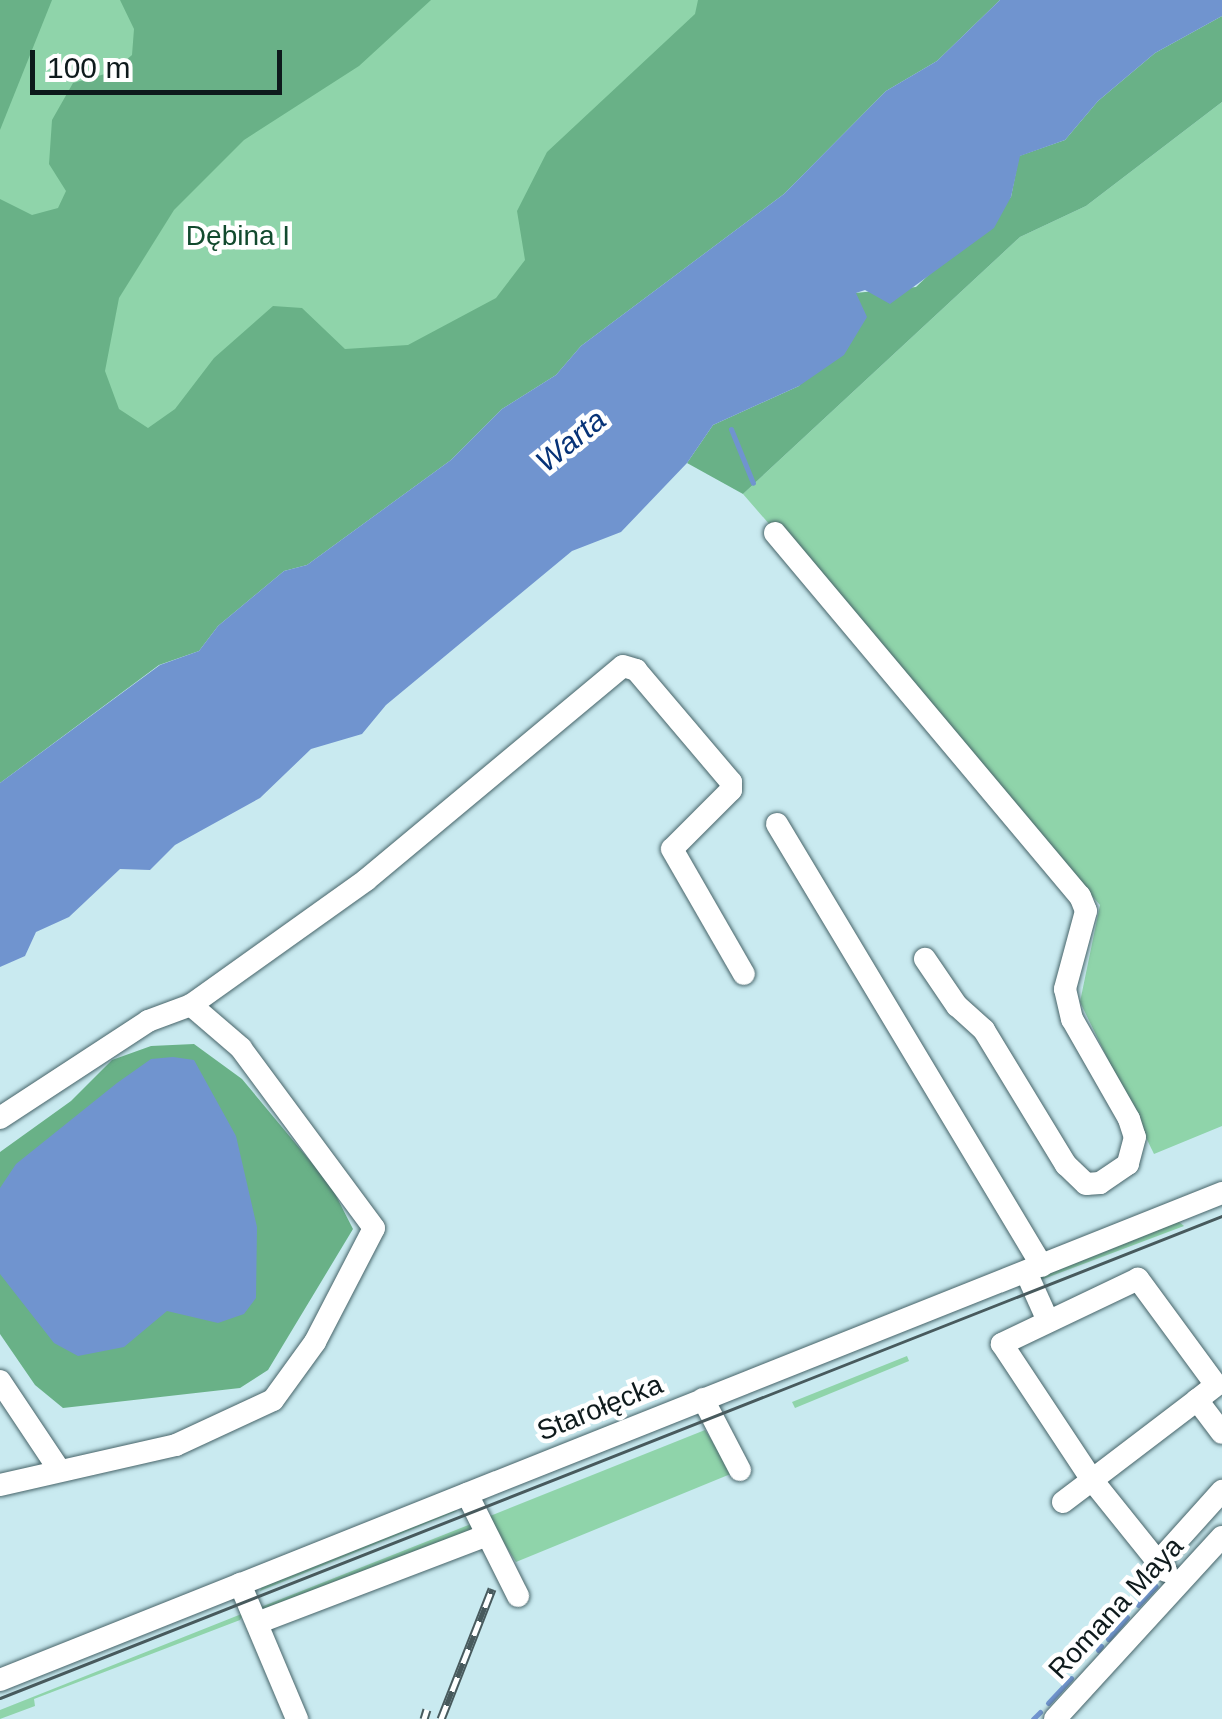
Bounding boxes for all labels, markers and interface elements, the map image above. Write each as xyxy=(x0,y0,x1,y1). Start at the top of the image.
scale bar xyxy=(35,30,288,92)
text: 100 m xyxy=(47,51,130,84)
park label: Dębina I xyxy=(186,219,290,253)
water label: Warta xyxy=(529,402,613,480)
street label: Starołęcka xyxy=(532,1368,668,1448)
street label: Romana Maya xyxy=(1042,1530,1190,1686)

